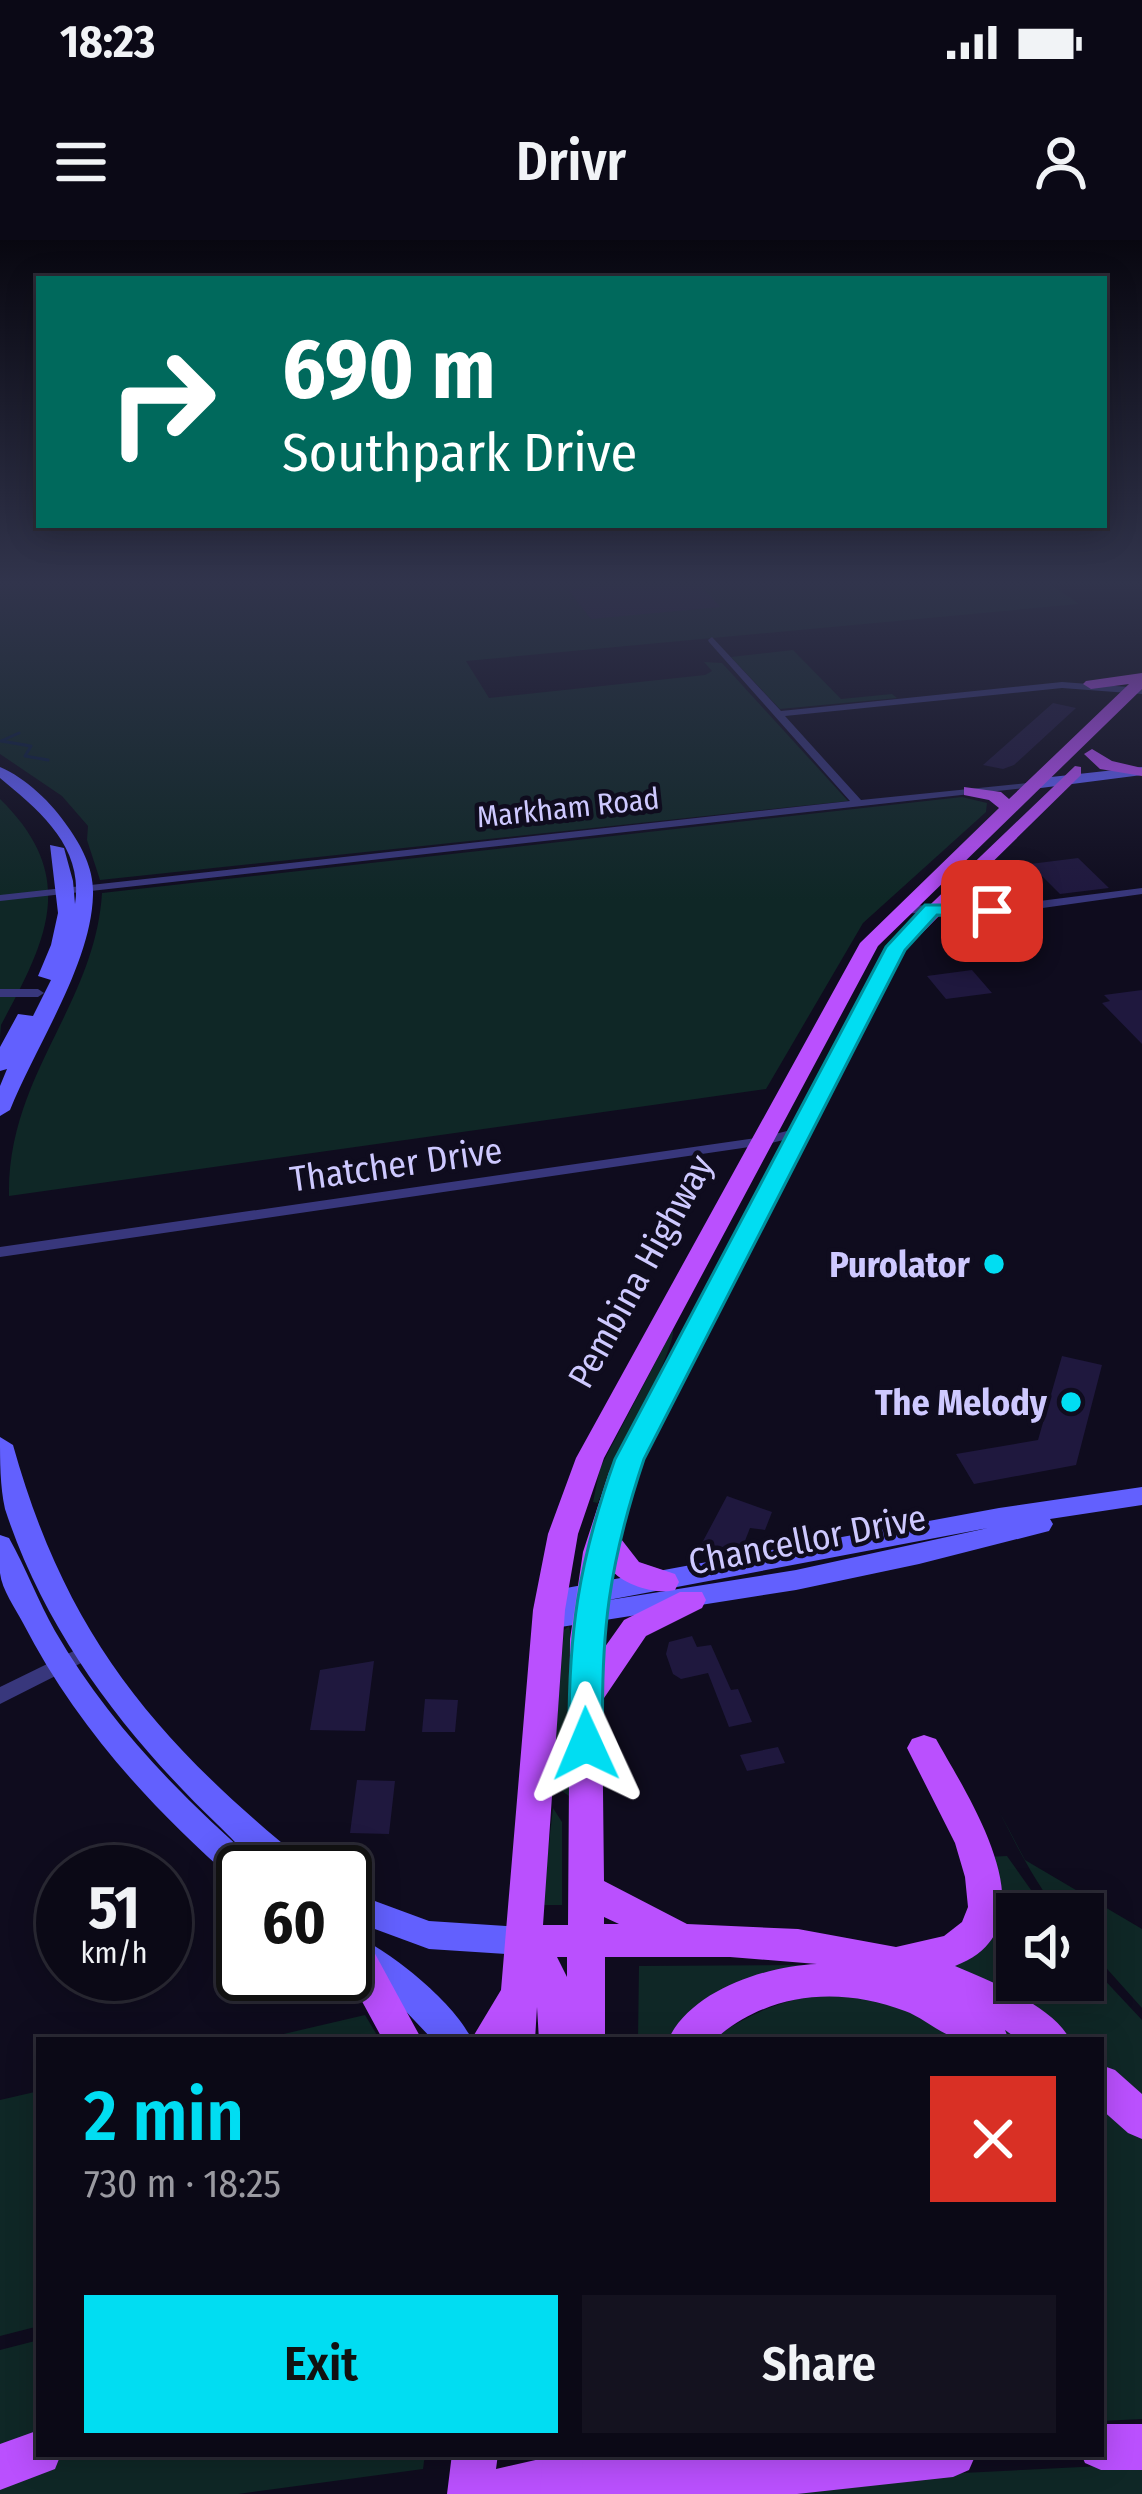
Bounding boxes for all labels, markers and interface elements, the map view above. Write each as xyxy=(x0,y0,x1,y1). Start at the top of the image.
text: 18:23 xyxy=(60,15,155,69)
icon: menu xyxy=(48,129,114,195)
icon: person xyxy=(1028,129,1094,195)
text: Drivr xyxy=(516,130,626,194)
text: 690 m xyxy=(282,319,496,420)
icon: right xyxy=(84,324,240,480)
text: Southpark Drive xyxy=(282,421,637,485)
street label: Markham Road xyxy=(475,781,661,835)
pin xyxy=(941,860,1043,962)
icon: arrive xyxy=(959,878,1025,944)
street label: Thatcher Drive xyxy=(287,1128,505,1202)
street label: Pembina Highway xyxy=(559,1147,723,1396)
place label: Purolator xyxy=(829,1243,971,1287)
marker: Purolator xyxy=(981,1251,1007,1277)
place label: The Melody xyxy=(875,1381,1048,1425)
marker: The Melody xyxy=(1058,1389,1084,1415)
street label: Chancellor Drive xyxy=(685,1495,930,1585)
position arrow xyxy=(523,1681,649,1807)
speed limit sign: 60 xyxy=(216,1845,372,2001)
text: 51 xyxy=(88,1872,140,1944)
map controls xyxy=(996,1893,1104,2001)
button: sound xyxy=(996,1893,1104,2001)
text: km/h xyxy=(81,1935,147,1971)
text: 2 min xyxy=(84,2073,244,2159)
button: close xyxy=(930,2076,1056,2202)
text: 730 m · 18:25 xyxy=(84,2161,281,2207)
button: Exit xyxy=(84,2295,558,2433)
button: Share xyxy=(582,2295,1056,2433)

